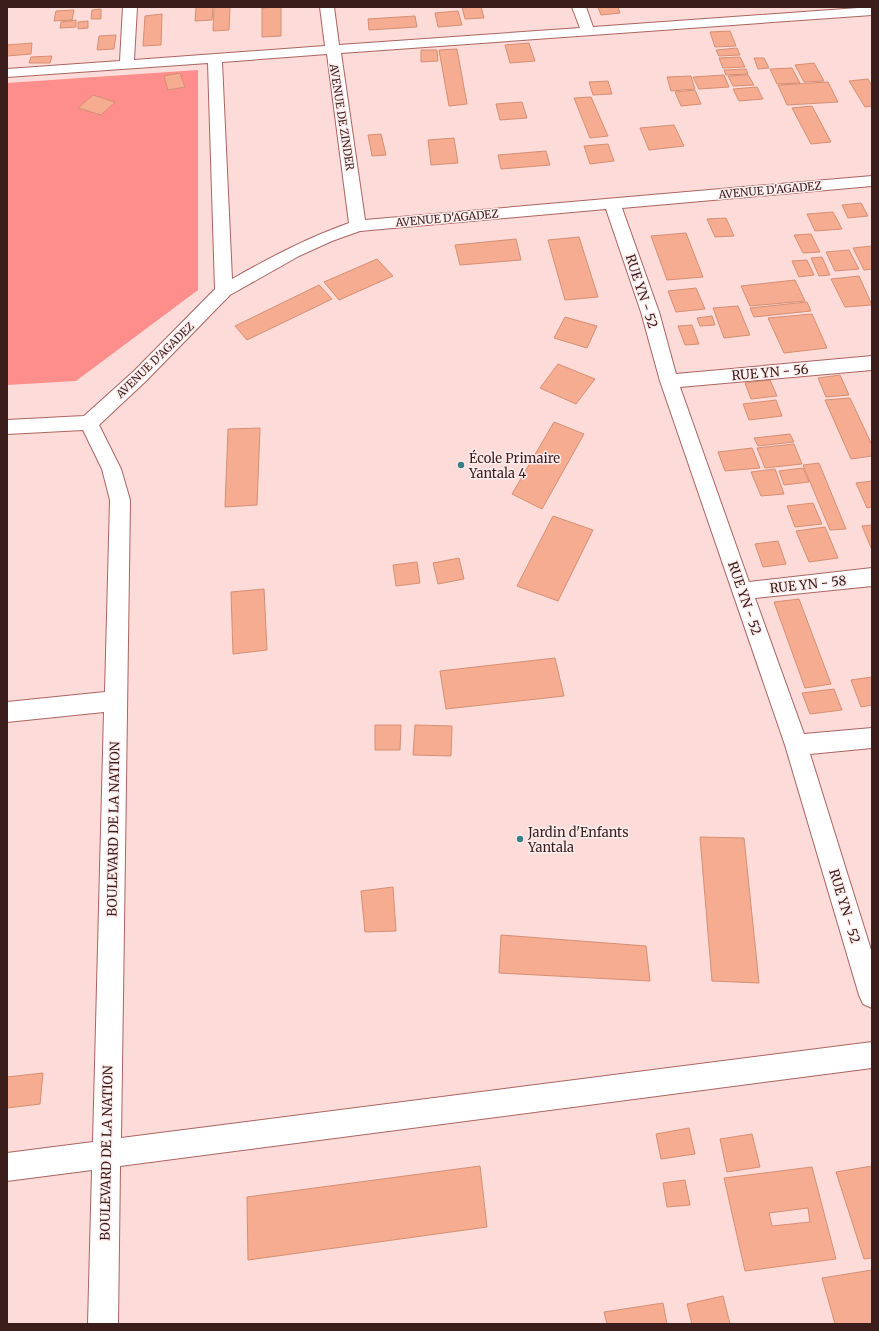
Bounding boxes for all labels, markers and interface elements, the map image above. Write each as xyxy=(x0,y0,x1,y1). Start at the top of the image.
street label: AVENUE DE ZINDER xyxy=(326,62,357,172)
street label: AVENUE D'AGADEZ xyxy=(717,179,822,202)
street label: AVENUE D'AGADEZ xyxy=(394,207,499,230)
street label: RUE YN - 52 xyxy=(622,252,662,331)
street label: AVENUE D'AGADEZ xyxy=(112,319,197,402)
street label: RUE YN - 56 xyxy=(731,361,809,384)
place label: École Primaire Yantala 4 xyxy=(468,449,560,482)
marker: École Primaire Yantala 4 xyxy=(456,460,466,470)
street label: RUE YN - 52 xyxy=(724,559,765,637)
street label: RUE YN - 58 xyxy=(769,572,847,597)
street label: BOULEVARD DE LA NATION xyxy=(103,741,124,917)
place label: Jardin d'Enfants Yantala xyxy=(527,824,629,856)
marker: Jardin d'Enfants Yantala xyxy=(515,834,525,844)
street label: RUE YN - 52 xyxy=(825,867,864,946)
street label: BOULEVARD DE LA NATION xyxy=(96,1065,117,1241)

